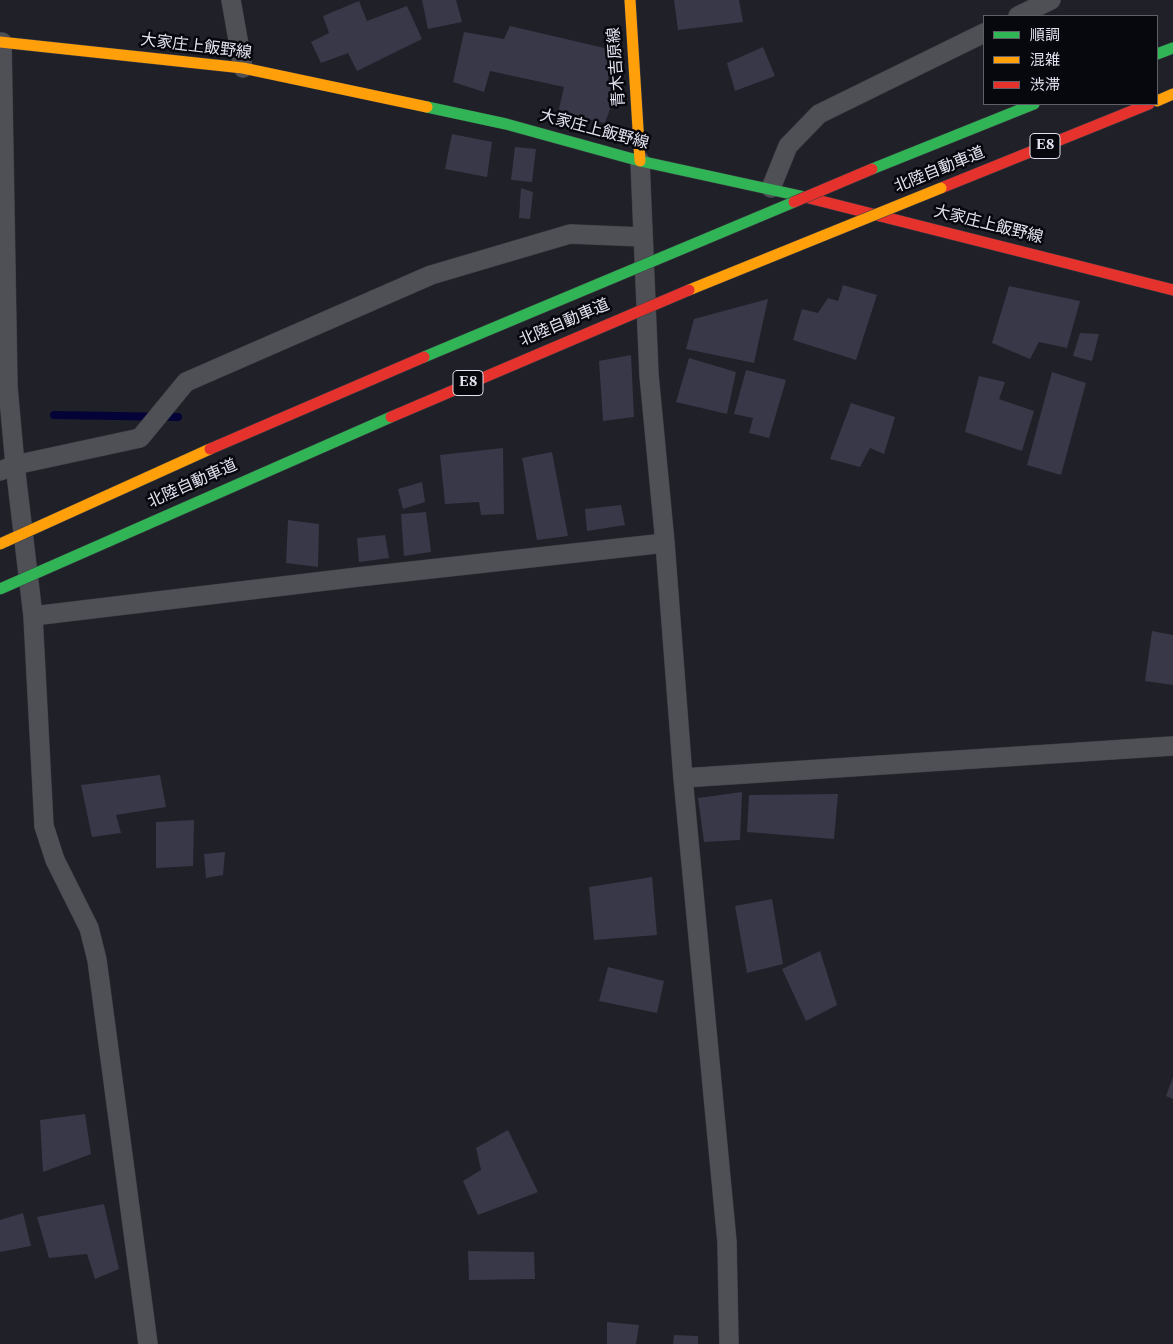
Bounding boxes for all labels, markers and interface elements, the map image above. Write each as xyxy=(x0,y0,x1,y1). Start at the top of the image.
legend xyxy=(983,15,1158,105)
text: 順調 xyxy=(1030,24,1060,47)
street label: 青木吉原線 xyxy=(606,26,630,108)
street label: 大家庄上飯野線 xyxy=(139,32,253,64)
text: 混雑 xyxy=(1030,49,1060,72)
text: 渋滞 xyxy=(1030,74,1060,97)
street label: 大家庄上飯野線 xyxy=(537,107,651,155)
road number: E8 xyxy=(1030,134,1060,158)
street label: 北陸自動車道 xyxy=(892,144,988,198)
street label: 大家庄上飯野線 xyxy=(931,203,1045,249)
street label: 北陸自動車道 xyxy=(517,296,613,352)
road number: E8 xyxy=(453,370,483,396)
street label: 北陸自動車道 xyxy=(145,457,241,513)

